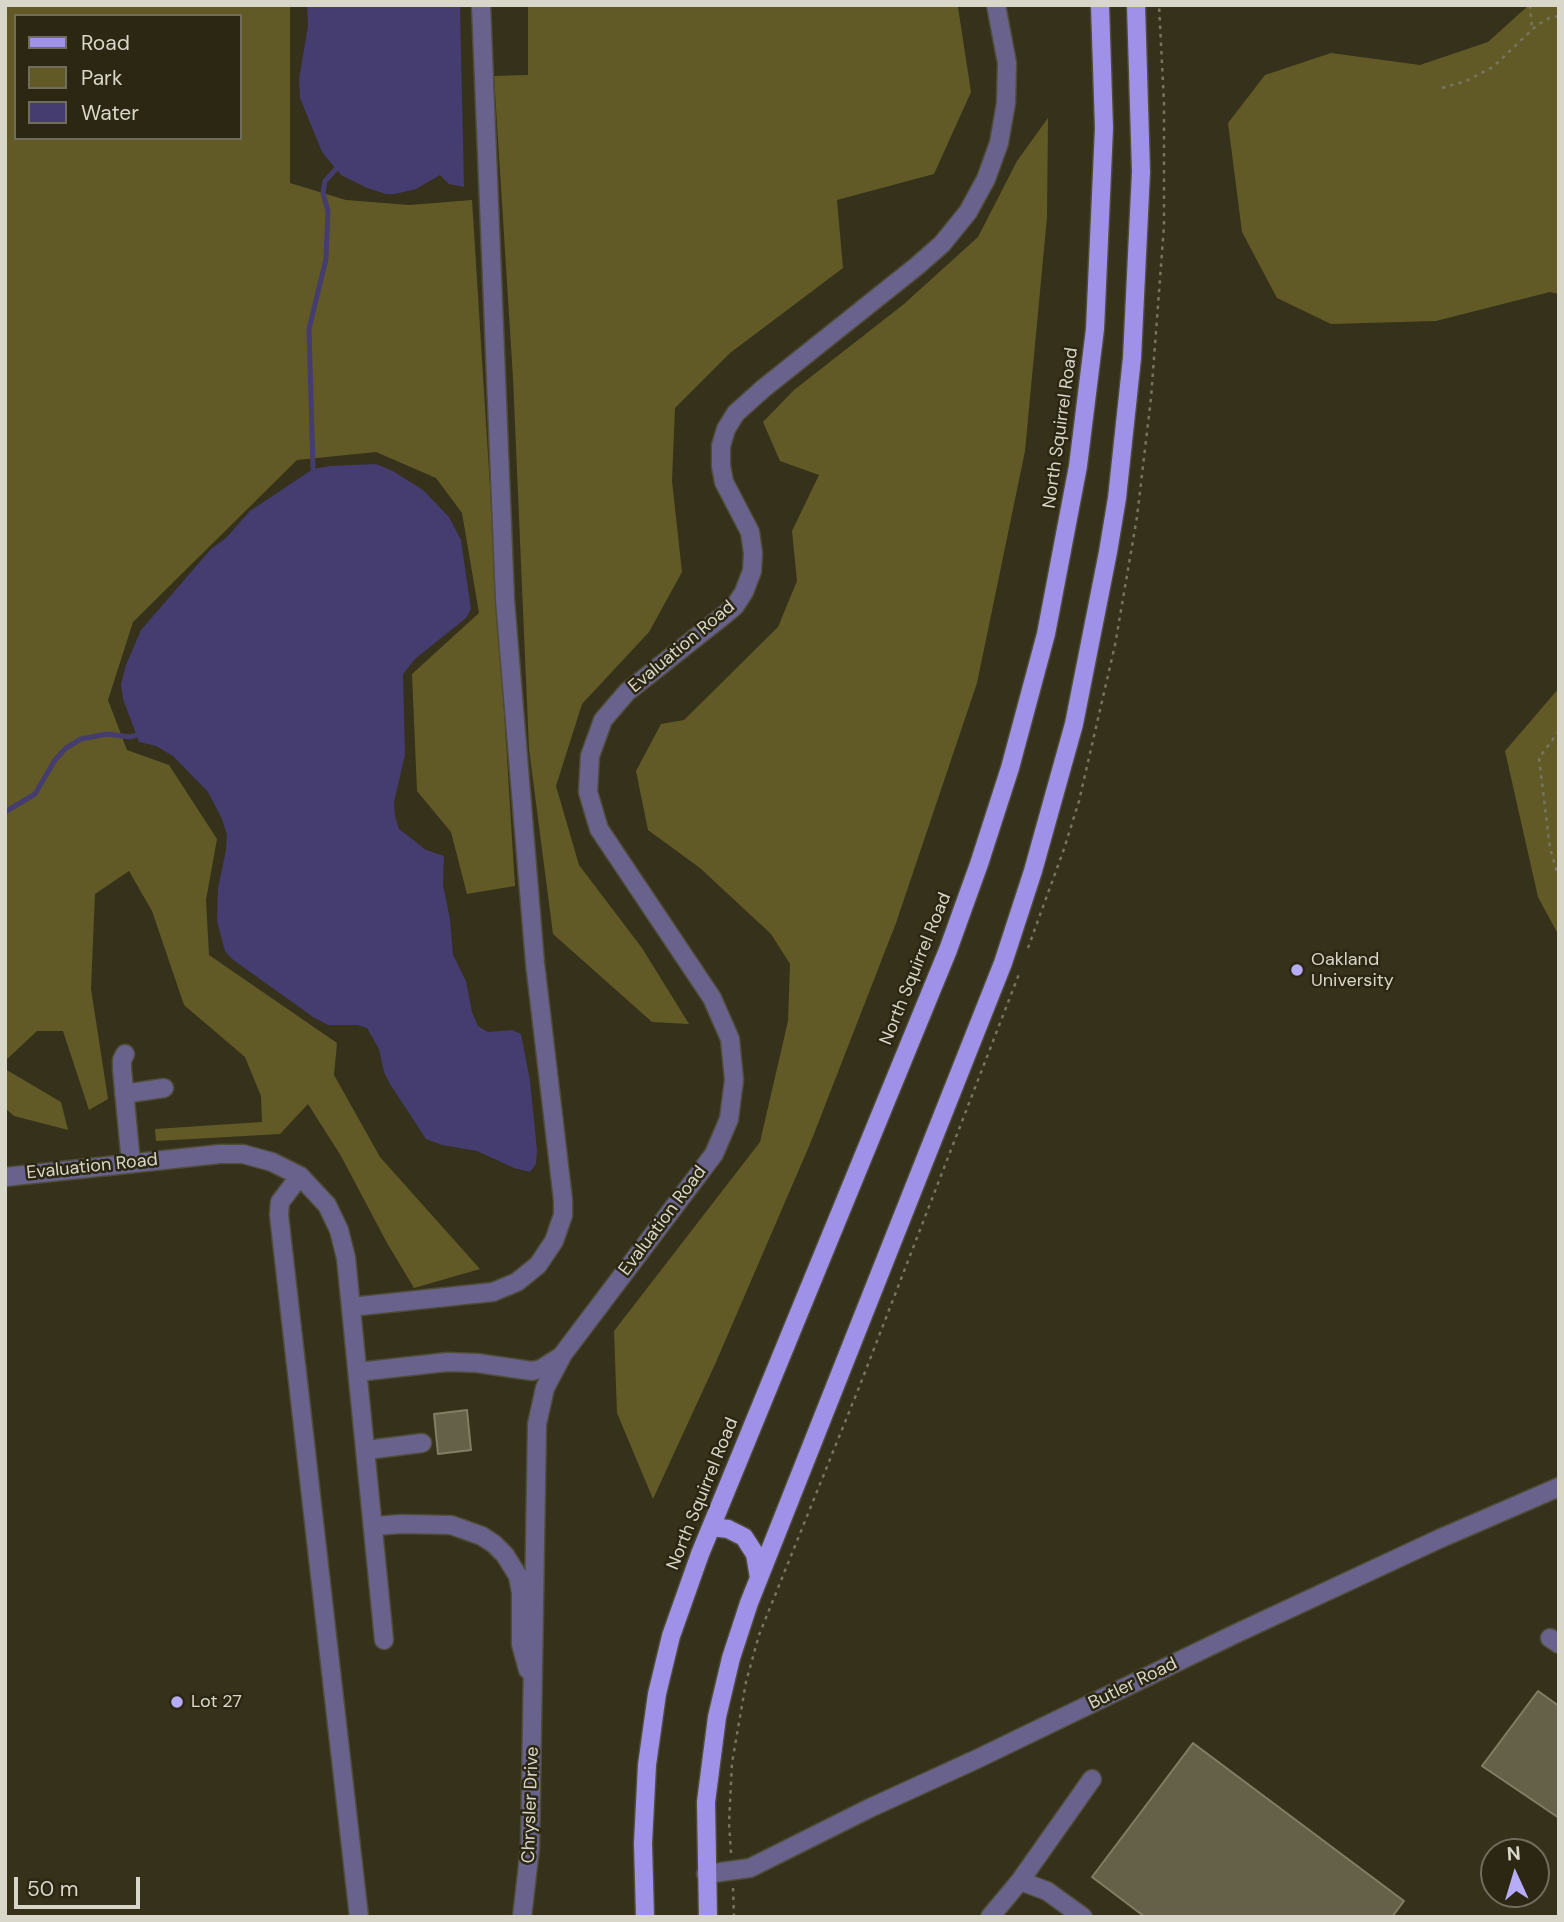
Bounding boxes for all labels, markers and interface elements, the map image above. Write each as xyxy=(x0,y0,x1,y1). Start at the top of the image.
legend xyxy=(14,14,242,140)
text: Road xyxy=(81,29,130,57)
text: Park xyxy=(81,64,122,92)
text: Water xyxy=(81,99,139,127)
street label: North Squirrel Road xyxy=(1039,346,1083,510)
street label: Evaluation Road xyxy=(625,596,739,698)
street label: North Squirrel Road xyxy=(876,890,956,1048)
place label: Oakland University xyxy=(1311,949,1394,992)
marker: Oakland University xyxy=(1289,962,1305,978)
street label: Evaluation Road xyxy=(25,1149,159,1185)
street label: Evaluation Road xyxy=(615,1162,711,1280)
street label: North Squirrel Road xyxy=(663,1415,743,1573)
street label: Butler Road xyxy=(1085,1653,1181,1715)
place label: Lot 27 xyxy=(191,1691,242,1713)
marker: Lot 27 xyxy=(169,1694,185,1710)
street label: Chrysler Drive xyxy=(518,1746,544,1864)
north arrow xyxy=(1480,1838,1550,1908)
text: N xyxy=(1506,1841,1521,1867)
scale bar xyxy=(18,1862,144,1906)
text: 50 m xyxy=(27,1875,78,1903)

